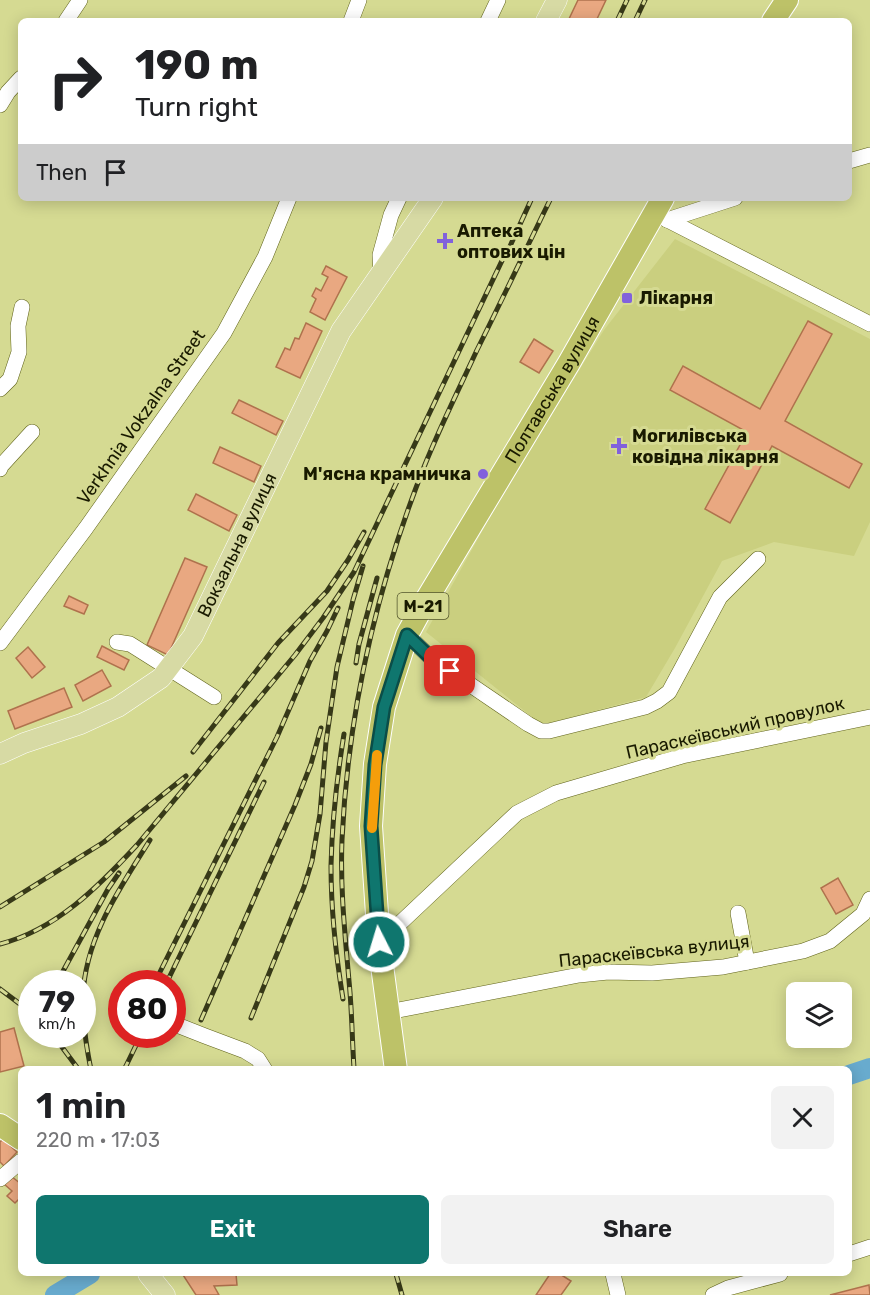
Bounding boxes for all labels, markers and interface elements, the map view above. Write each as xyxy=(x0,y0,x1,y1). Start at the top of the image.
text: 190 m xyxy=(135,40,259,90)
icon: right xyxy=(36,42,114,120)
text: Turn right xyxy=(135,91,258,123)
icon: arrive xyxy=(99,156,132,189)
text: Then xyxy=(36,159,87,186)
place label: Аптека оптових цін xyxy=(457,220,565,263)
marker: Аптека оптових цін xyxy=(438,234,452,248)
place label: Лікарня xyxy=(639,287,713,309)
marker: Лікарня xyxy=(620,291,634,305)
street label: Полтавська вулиця xyxy=(500,312,604,467)
street label: Verkhnia Vokzalna Street xyxy=(72,325,210,509)
place label: Могилівська ковідна лікарня xyxy=(632,425,779,468)
marker: Могилівська ковідна лікарня xyxy=(610,437,628,455)
place label: М'ясна крамничка xyxy=(303,463,471,485)
marker: М'ясна крамничка xyxy=(476,467,490,481)
street label: Вокзальна вулиця xyxy=(193,469,281,621)
road number: М-21 xyxy=(398,593,448,619)
pin xyxy=(424,645,475,696)
icon: arrive xyxy=(433,654,466,687)
street label: Параскеївський провулок xyxy=(624,692,847,764)
position arrow xyxy=(347,910,411,974)
street label: Параскеївська вулиця xyxy=(557,930,751,972)
speed limit sign: 80 xyxy=(108,970,186,1048)
map controls xyxy=(786,982,852,1048)
button: layers xyxy=(786,982,852,1048)
text: 79 xyxy=(39,984,75,1020)
text: km/h xyxy=(38,1015,76,1033)
text: 1 min xyxy=(36,1084,127,1127)
button: close xyxy=(771,1086,834,1149)
text: 220 m · 17:03 xyxy=(36,1128,160,1152)
button: Exit xyxy=(36,1195,429,1264)
button: Share xyxy=(441,1195,834,1264)

